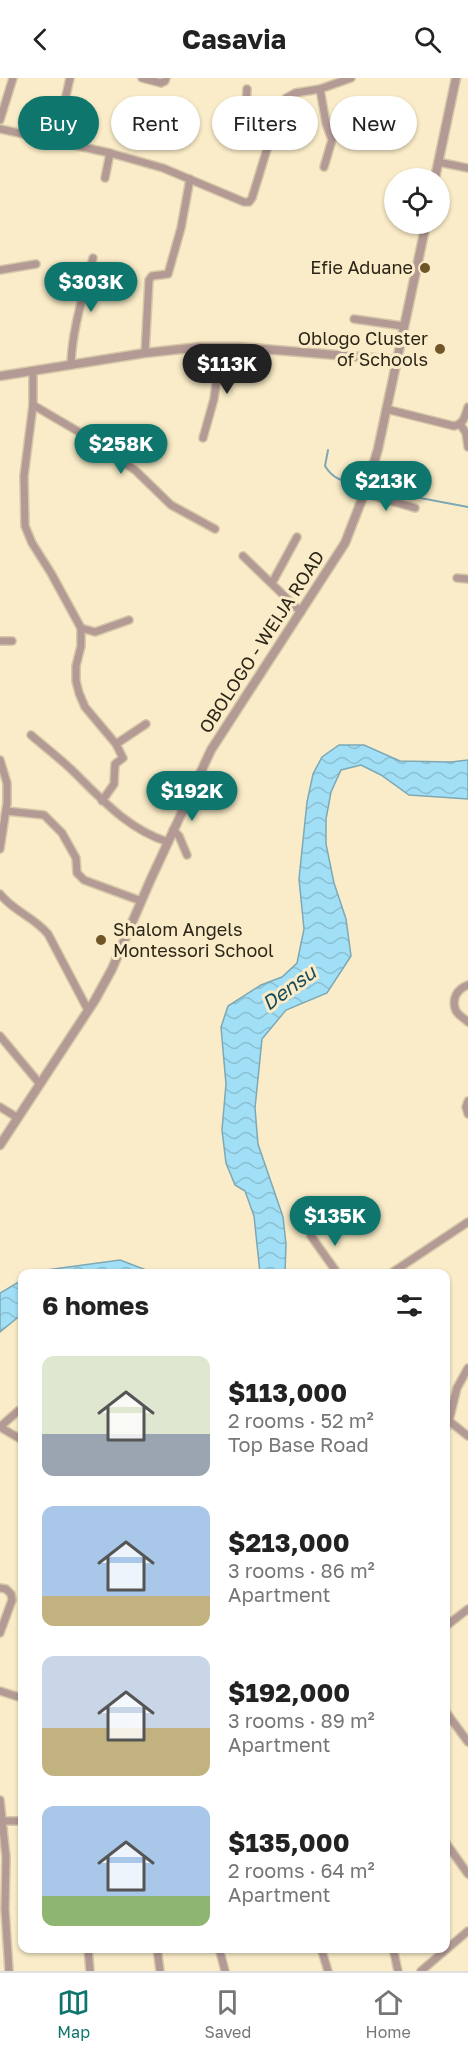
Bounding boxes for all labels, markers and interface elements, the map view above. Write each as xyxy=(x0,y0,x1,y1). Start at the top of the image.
icon: back xyxy=(24,23,57,56)
text: Casavia xyxy=(182,23,286,55)
icon: search xyxy=(411,23,444,56)
chip: Buy xyxy=(18,96,99,150)
chip: Rent xyxy=(111,96,200,150)
chip: Filters xyxy=(212,96,318,150)
chip: New xyxy=(330,96,417,150)
map controls xyxy=(384,168,450,234)
button: locate xyxy=(384,168,450,234)
place label: Efie Aduane xyxy=(310,256,413,278)
marker: Efie Aduane xyxy=(418,261,432,275)
pin: $303K xyxy=(49,262,133,313)
text: $303K xyxy=(58,269,124,293)
place label: Oblogo Cluster of Schools xyxy=(298,327,428,370)
marker: Oblogo Cluster of Schools xyxy=(433,342,447,356)
pin: $113K xyxy=(185,344,269,395)
text: $113K xyxy=(197,351,257,375)
pin: $258K xyxy=(79,424,163,475)
text: $258K xyxy=(88,431,154,455)
pin: $213K xyxy=(344,461,428,512)
text: $213K xyxy=(355,468,417,492)
street label: OBOLOGO - WEIJA ROAD xyxy=(194,546,328,737)
pin: $192K xyxy=(150,771,234,822)
text: $192K xyxy=(160,778,224,802)
place label: Shalom Angels Montessori School xyxy=(113,918,274,961)
marker: Shalom Angels Montessori School xyxy=(94,933,108,947)
water label: Densu xyxy=(257,959,322,1015)
pin: $135K xyxy=(293,1196,377,1247)
text: $135K xyxy=(304,1203,366,1227)
icon: filters xyxy=(393,1289,426,1322)
text: 6 homes xyxy=(42,1290,149,1321)
text: $113,000 xyxy=(228,1377,347,1408)
icon: home xyxy=(90,1380,162,1452)
text: 2 rooms · 52 m² xyxy=(228,1408,374,1432)
text: Top Base Road xyxy=(228,1432,369,1456)
text: $213,000 xyxy=(228,1527,350,1558)
icon: home xyxy=(90,1530,162,1602)
text: 3 rooms · 86 m² xyxy=(228,1558,375,1582)
text: Apartment xyxy=(228,1582,331,1606)
text: $192,000 xyxy=(228,1677,350,1708)
icon: home xyxy=(90,1680,162,1752)
text: 3 rooms · 89 m² xyxy=(228,1708,375,1732)
text: Apartment xyxy=(228,1732,331,1756)
text: $135,000 xyxy=(228,1827,350,1858)
icon: home xyxy=(90,1830,162,1902)
text: 2 rooms · 64 m² xyxy=(228,1858,375,1882)
text: Apartment xyxy=(228,1882,331,1906)
tab: Map xyxy=(57,1986,90,2042)
tab: Saved xyxy=(205,1986,251,2042)
tab: Home xyxy=(366,1986,411,2042)

